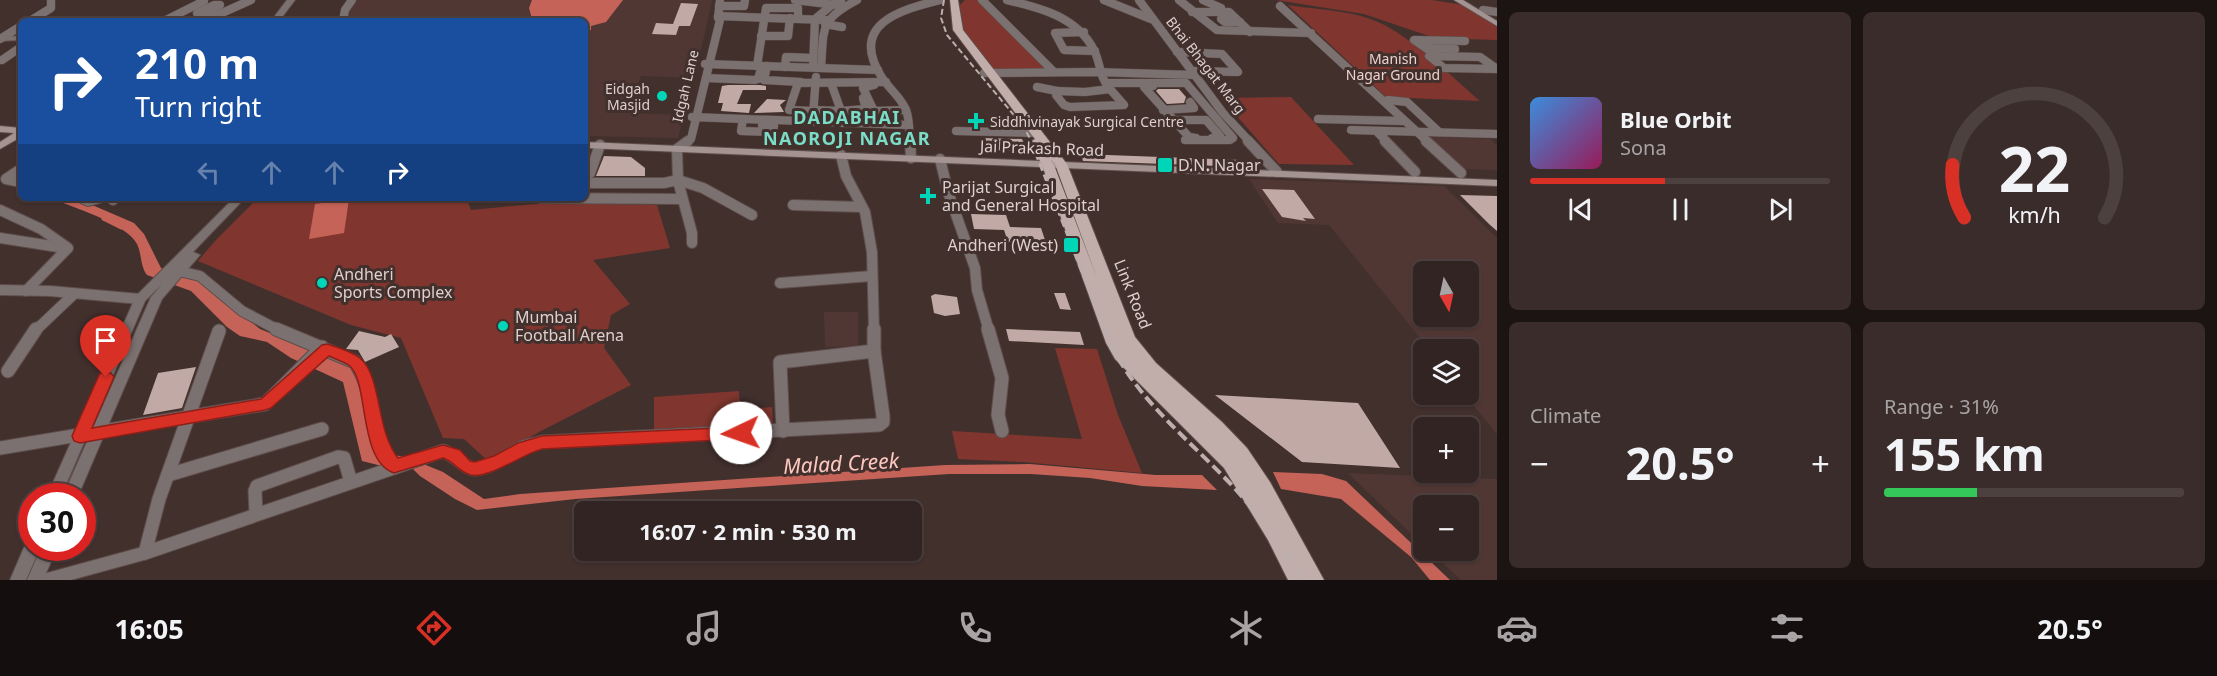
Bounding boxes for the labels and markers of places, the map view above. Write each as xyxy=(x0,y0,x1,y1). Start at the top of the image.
place label: Eidgah Masjid xyxy=(605,79,650,114)
marker: Eidgah Masjid xyxy=(655,89,669,103)
marker: Siddhivinayak Surgical Centre xyxy=(967,112,985,130)
place label: Siddhivinayak Surgical Centre xyxy=(990,112,1184,131)
place label: D.N. Nagar xyxy=(1178,154,1261,176)
marker: D.N. Nagar xyxy=(1156,156,1174,174)
place label: Parijat Surgical and General Hospital xyxy=(942,176,1100,216)
marker: Parijat Surgical and General Hospital xyxy=(919,187,937,205)
place label: Andheri (West) xyxy=(948,234,1058,256)
marker: Andheri (West) xyxy=(1062,236,1080,254)
place label: Andheri Sports Complex xyxy=(334,263,453,303)
marker: Andheri Sports Complex xyxy=(315,276,329,290)
place label: Mumbai Football Arena xyxy=(515,306,624,346)
pin xyxy=(80,315,131,377)
marker: Mumbai Football Arena xyxy=(496,319,510,333)

